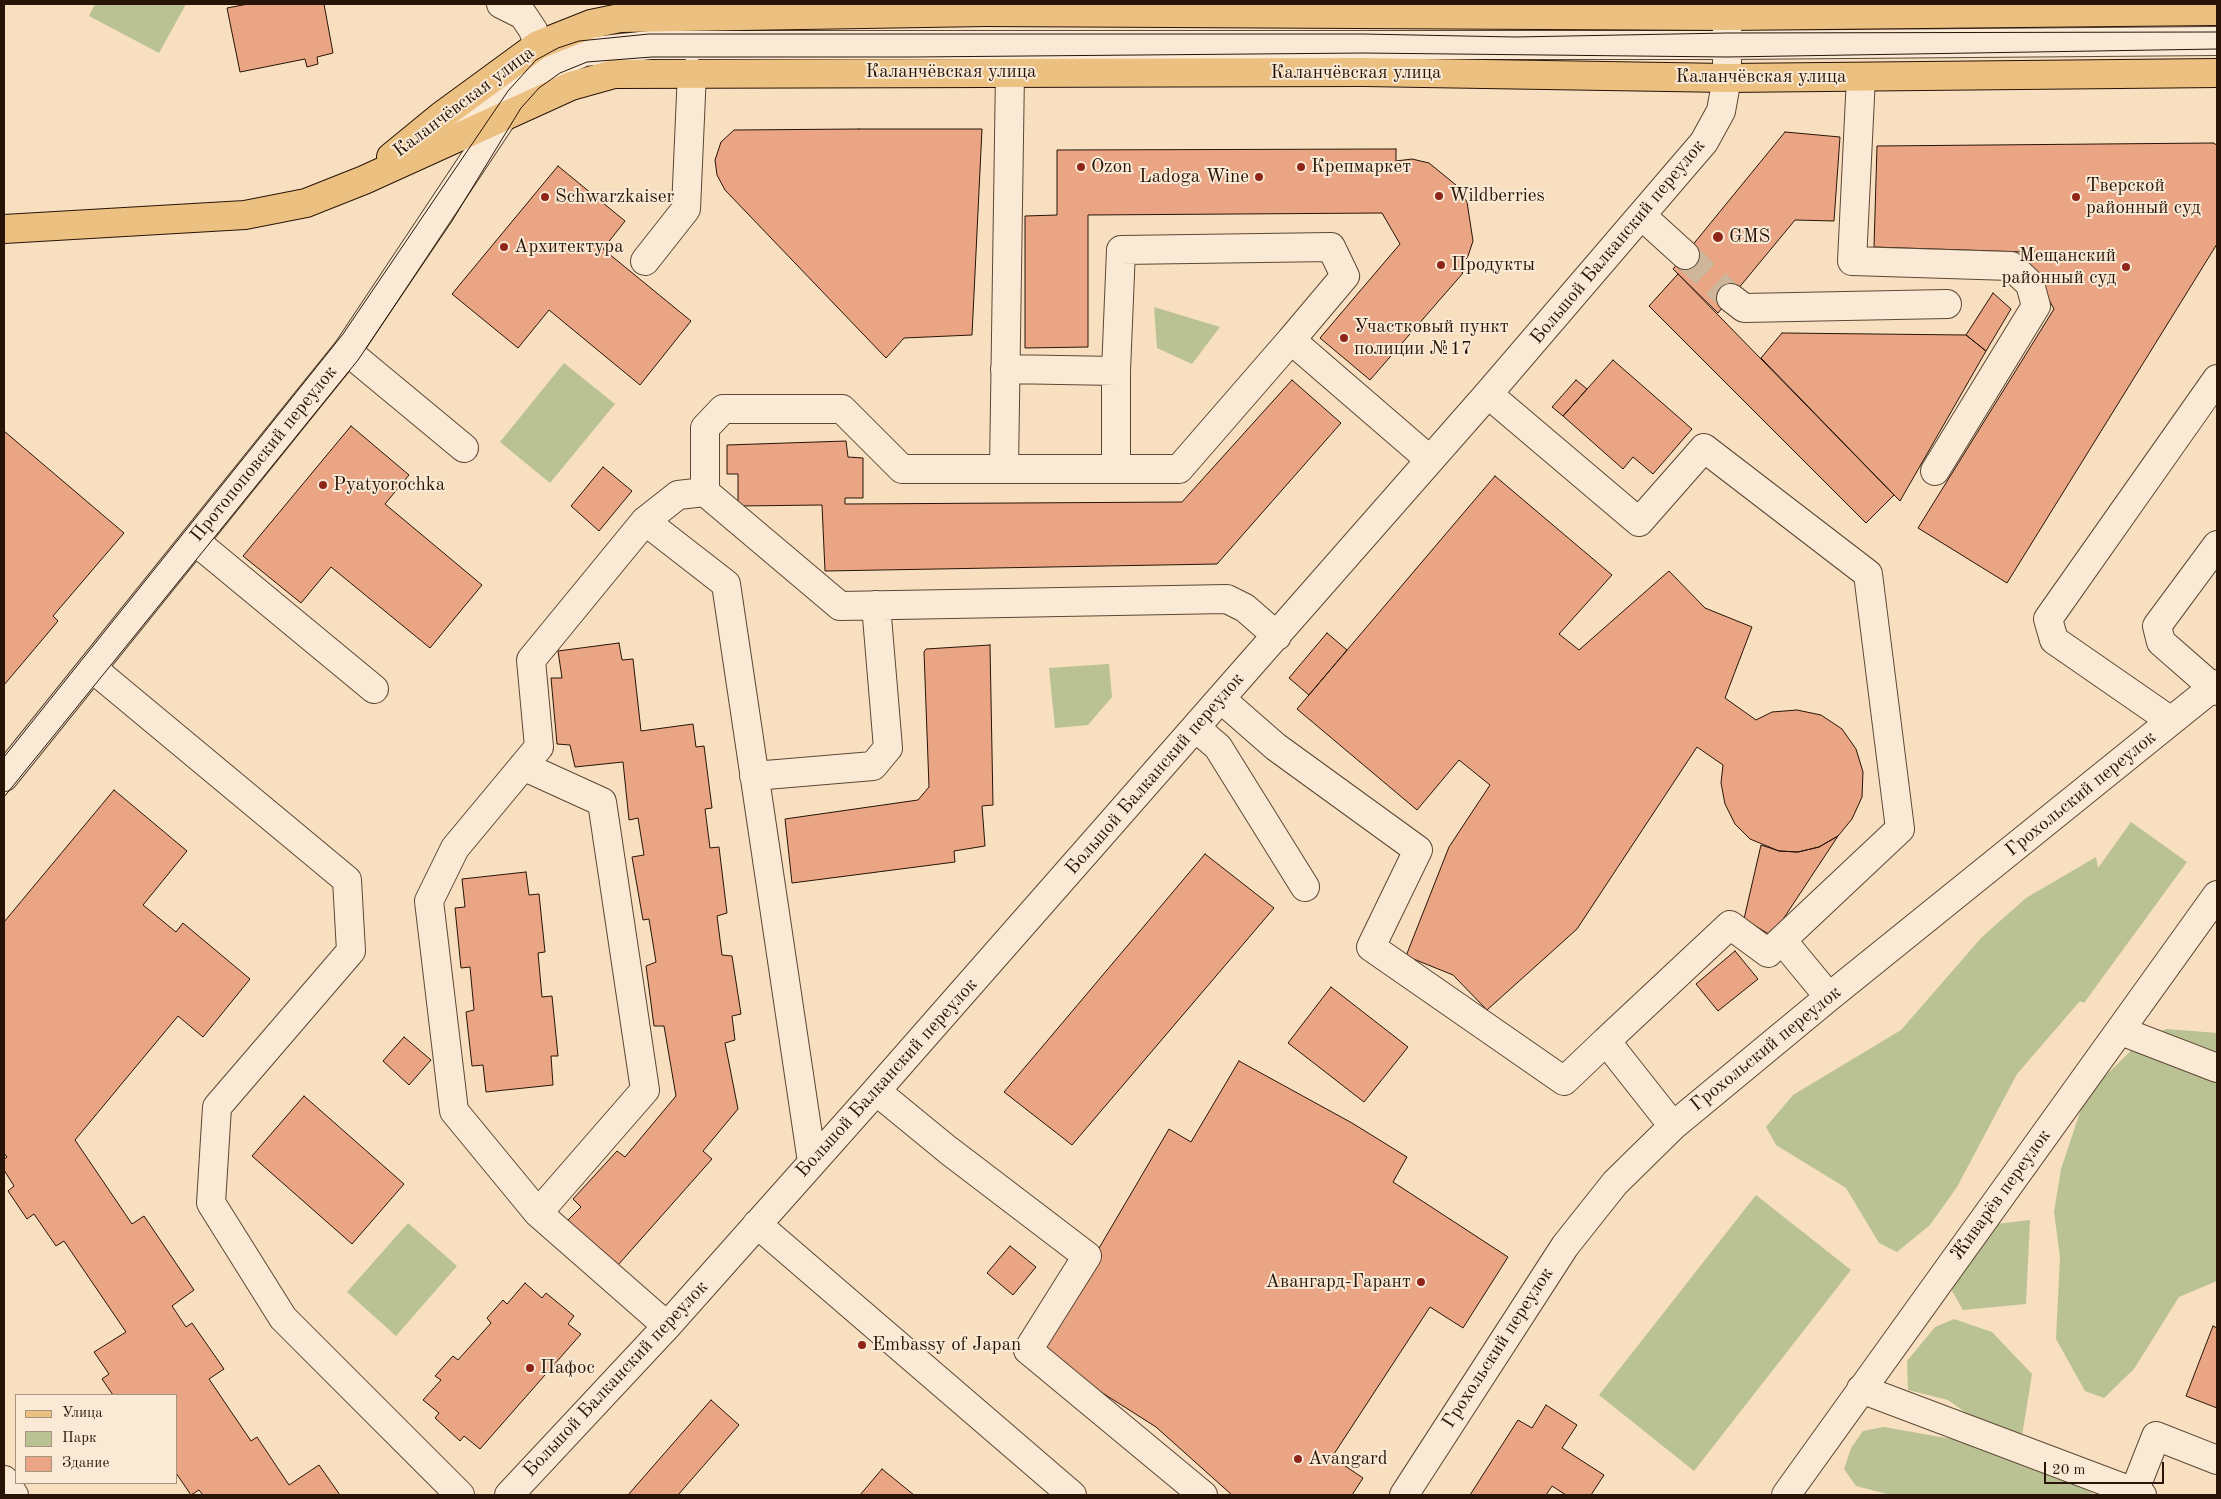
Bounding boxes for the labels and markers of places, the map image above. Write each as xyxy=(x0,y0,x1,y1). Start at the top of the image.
place label: Ozon xyxy=(1091,156,1132,178)
place label: Крепмаркет xyxy=(1311,156,1411,178)
marker: Ozon xyxy=(1075,161,1087,173)
marker: Крепмаркет xyxy=(1295,161,1307,173)
place label: Ladoga Wine xyxy=(1139,166,1249,188)
marker: Ladoga Wine xyxy=(1253,171,1265,183)
place label: Тверской районный суд xyxy=(2086,175,2201,219)
place label: Wildberries xyxy=(1449,185,1545,207)
place label: Schwarzkaiser xyxy=(555,186,674,208)
marker: Wildberries xyxy=(1433,190,1445,202)
marker: Schwarzkaiser xyxy=(539,191,551,203)
marker: Тверской районный суд xyxy=(2070,191,2082,203)
place label: GMS xyxy=(1729,226,1770,248)
marker: GMS xyxy=(1711,230,1725,244)
place label: Архитектура xyxy=(514,236,624,258)
marker: Архитектура xyxy=(498,241,510,253)
place label: Мещанский районный суд xyxy=(2001,245,2116,289)
place label: Продукты xyxy=(1451,254,1535,276)
marker: Продукты xyxy=(1435,259,1447,271)
marker: Мещанский районный суд xyxy=(2120,261,2132,273)
place label: Участковый пункт полиции №17 xyxy=(1354,316,1509,360)
marker: Участковый пункт полиции №17 xyxy=(1338,332,1350,344)
place label: Pyatyorochka xyxy=(333,474,445,496)
marker: Pyatyorochka xyxy=(317,479,329,491)
place label: Авангард-Гарант xyxy=(1266,1271,1411,1293)
marker: Авангард-Гарант xyxy=(1415,1276,1427,1288)
place label: Embassy of Japan xyxy=(872,1334,1021,1356)
marker: Embassy of Japan xyxy=(856,1339,868,1351)
place label: Пафос xyxy=(540,1357,595,1379)
marker: Пафос xyxy=(524,1362,536,1374)
place label: Avangard xyxy=(1308,1448,1388,1470)
marker: Avangard xyxy=(1292,1453,1304,1465)

